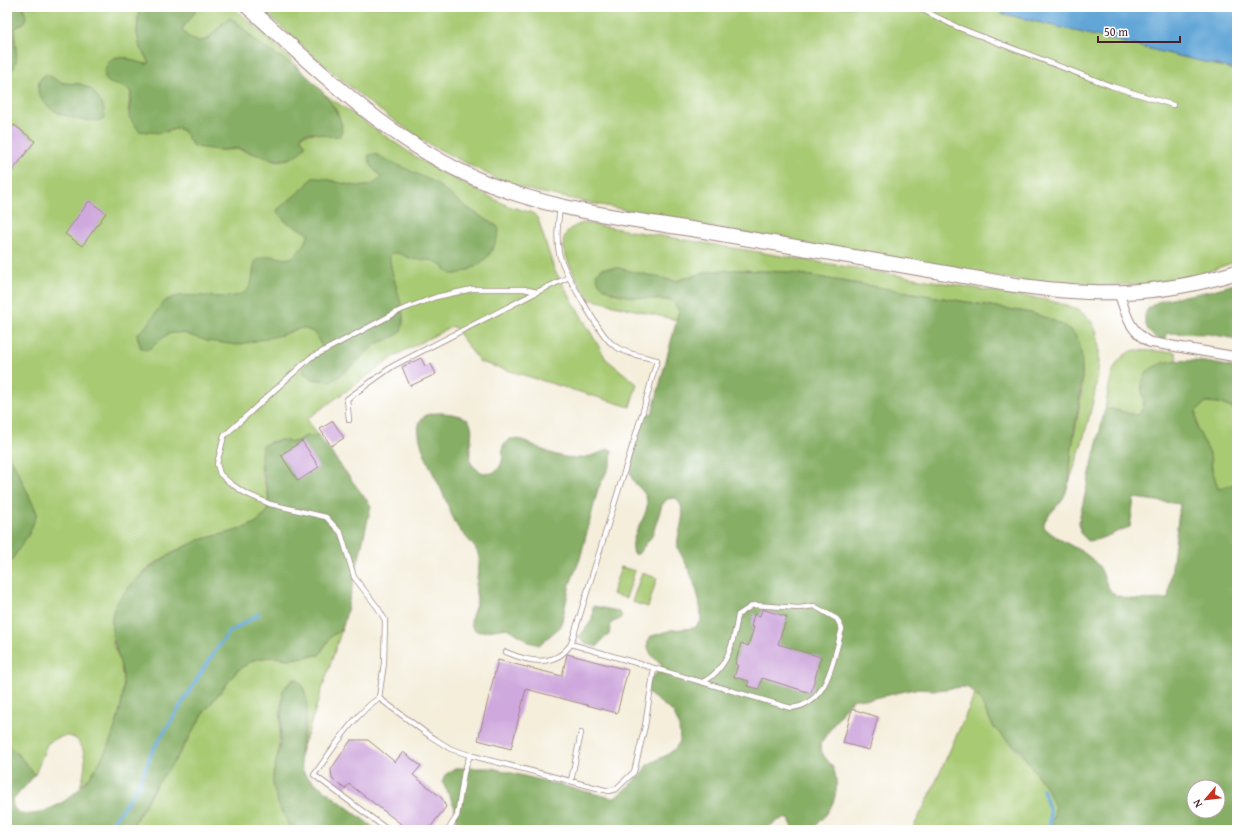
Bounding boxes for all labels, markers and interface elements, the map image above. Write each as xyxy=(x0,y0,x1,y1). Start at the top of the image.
scale bar xyxy=(1098,18,1180,44)
text: 50 m xyxy=(1104,23,1128,40)
north arrow xyxy=(1186,779,1226,819)
text: N xyxy=(1188,796,1206,811)

